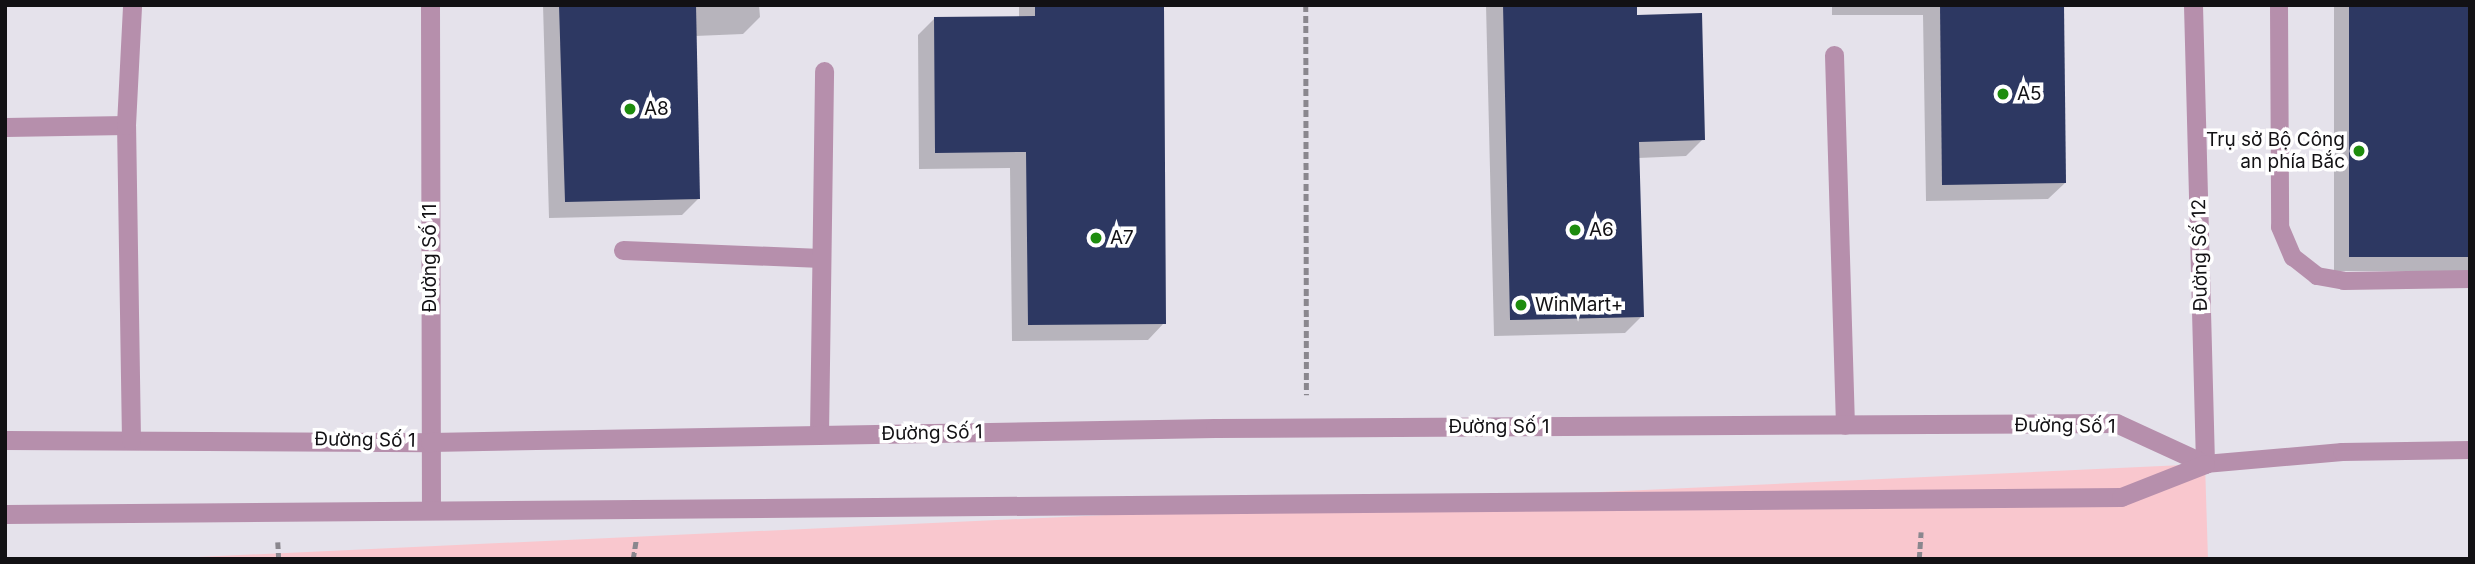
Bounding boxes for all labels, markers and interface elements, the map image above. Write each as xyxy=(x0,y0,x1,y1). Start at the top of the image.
place label: A5 xyxy=(2017,83,2042,105)
marker: A5 xyxy=(1995,86,2011,102)
place label: A8 xyxy=(644,98,669,120)
marker: A8 xyxy=(622,101,638,117)
place label: Trụ sở Bộ Công an phía Bắc xyxy=(2206,129,2345,173)
marker: Trụ sở Bộ Công an phía Bắc xyxy=(2351,143,2367,159)
street label: Đường Số 12 xyxy=(2188,198,2212,312)
street label: Đường Số 11 xyxy=(419,204,441,312)
place label: A6 xyxy=(1589,219,1614,241)
marker: A6 xyxy=(1567,222,1583,238)
place label: A7 xyxy=(1110,227,1134,249)
marker: A7 xyxy=(1088,230,1104,246)
place label: WinMart+ xyxy=(1535,294,1623,316)
marker: WinMart+ xyxy=(1513,297,1529,313)
street label: Đường Số 1 xyxy=(2014,414,2116,438)
street label: Đường Số 1 xyxy=(1448,416,1550,438)
street label: Đường Số 1 xyxy=(881,421,983,445)
street label: Đường Số 1 xyxy=(314,428,416,452)

